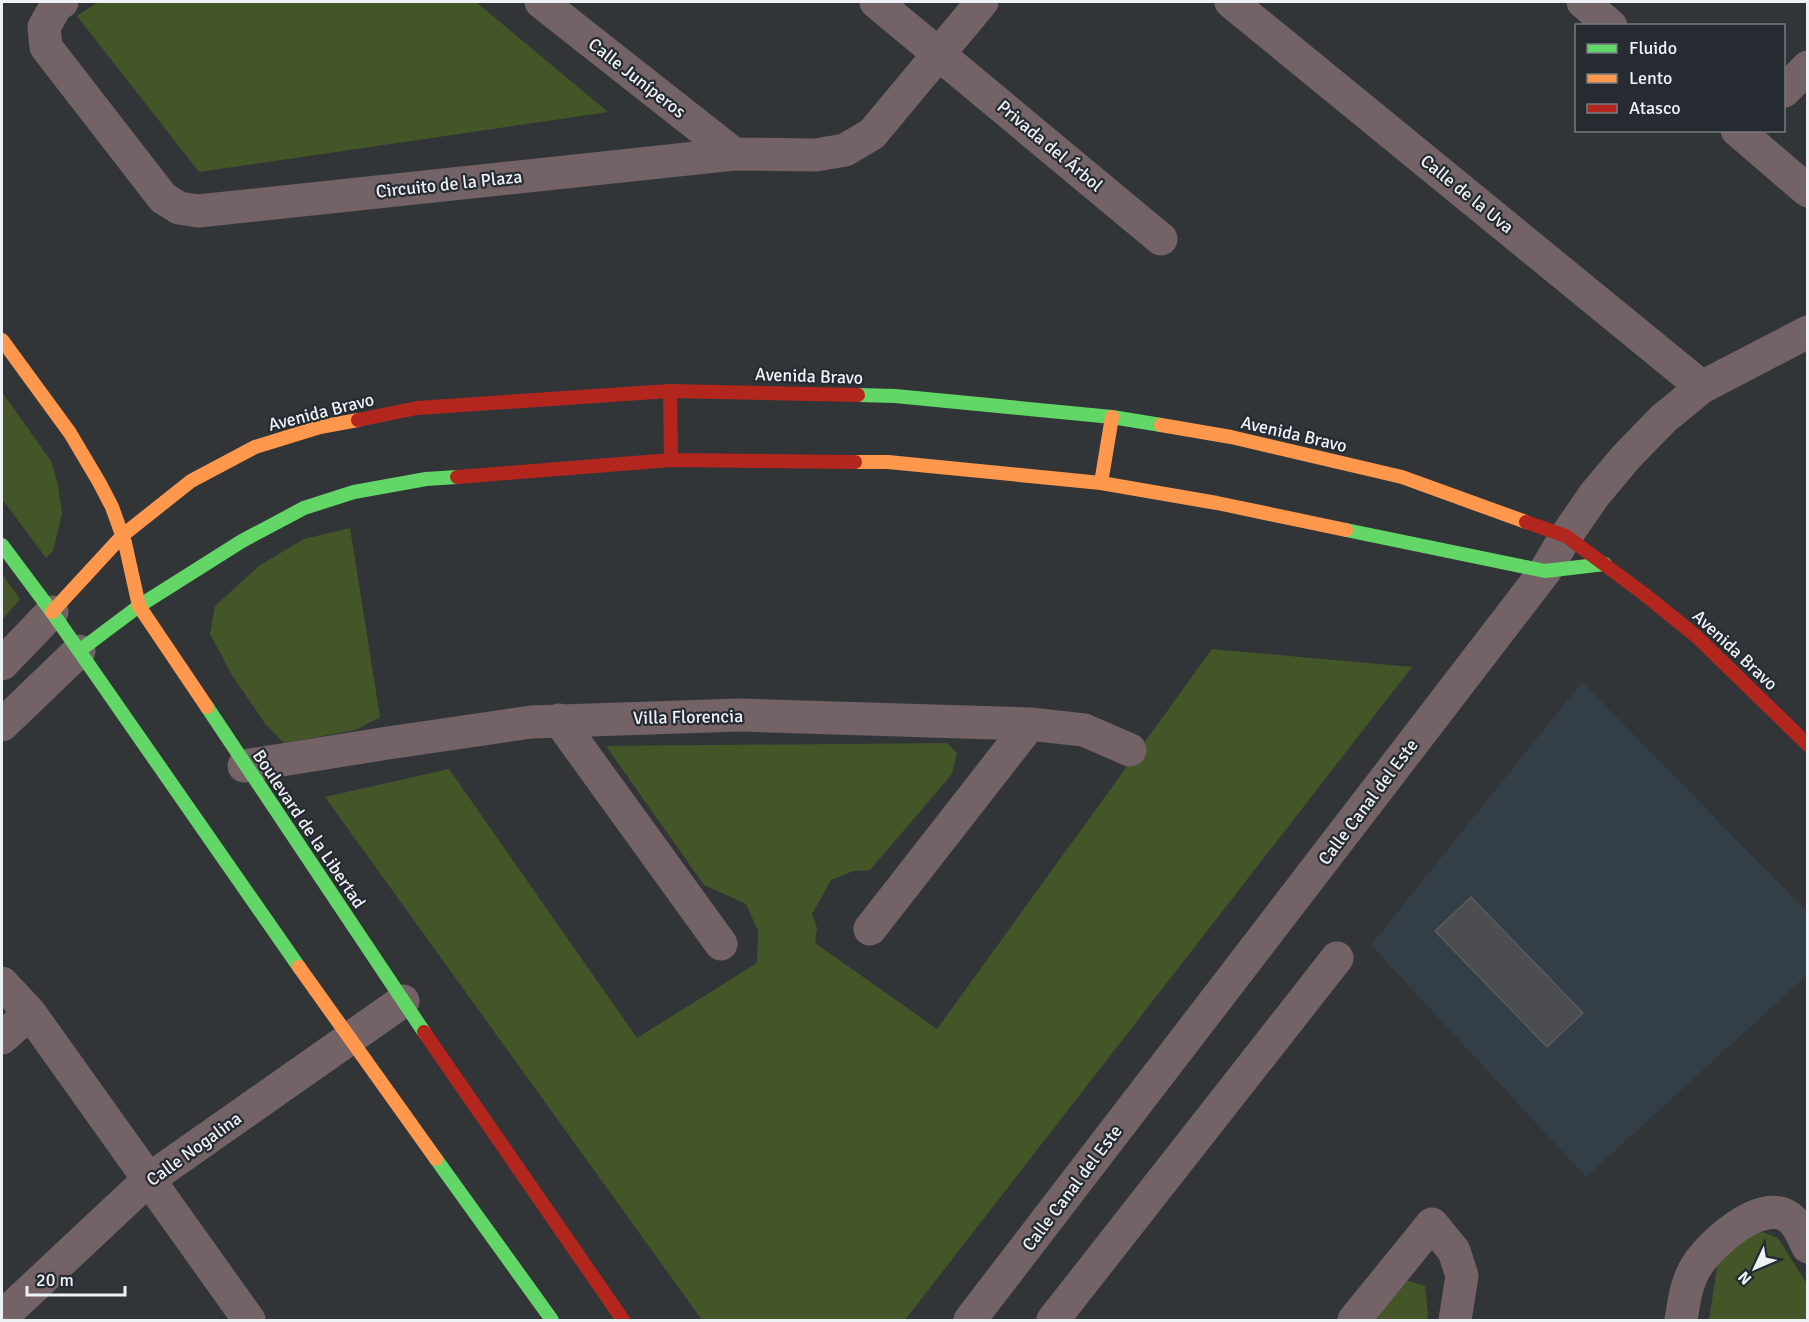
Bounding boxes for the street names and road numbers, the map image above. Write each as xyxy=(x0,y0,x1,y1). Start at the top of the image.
street label: Calle Juníperos xyxy=(584,33,690,123)
street label: Privada del Árbol xyxy=(993,95,1107,197)
street label: Calle de la Uva xyxy=(1416,150,1518,238)
street label: Circuito de la Plaza xyxy=(375,165,523,203)
street label: Avenida Bravo xyxy=(755,363,863,389)
street label: Avenida Bravo xyxy=(266,388,376,436)
street label: Avenida Bravo xyxy=(1239,411,1349,457)
street label: Avenida Bravo xyxy=(1688,605,1782,695)
street label: Villa Florencia xyxy=(633,705,743,729)
street label: Calle Canal del Este xyxy=(1313,735,1423,869)
street label: Boulevard de la Libertad xyxy=(248,746,370,912)
street label: Calle Nogalina xyxy=(142,1107,246,1191)
street label: Calle Canal del Este xyxy=(1017,1121,1127,1255)

